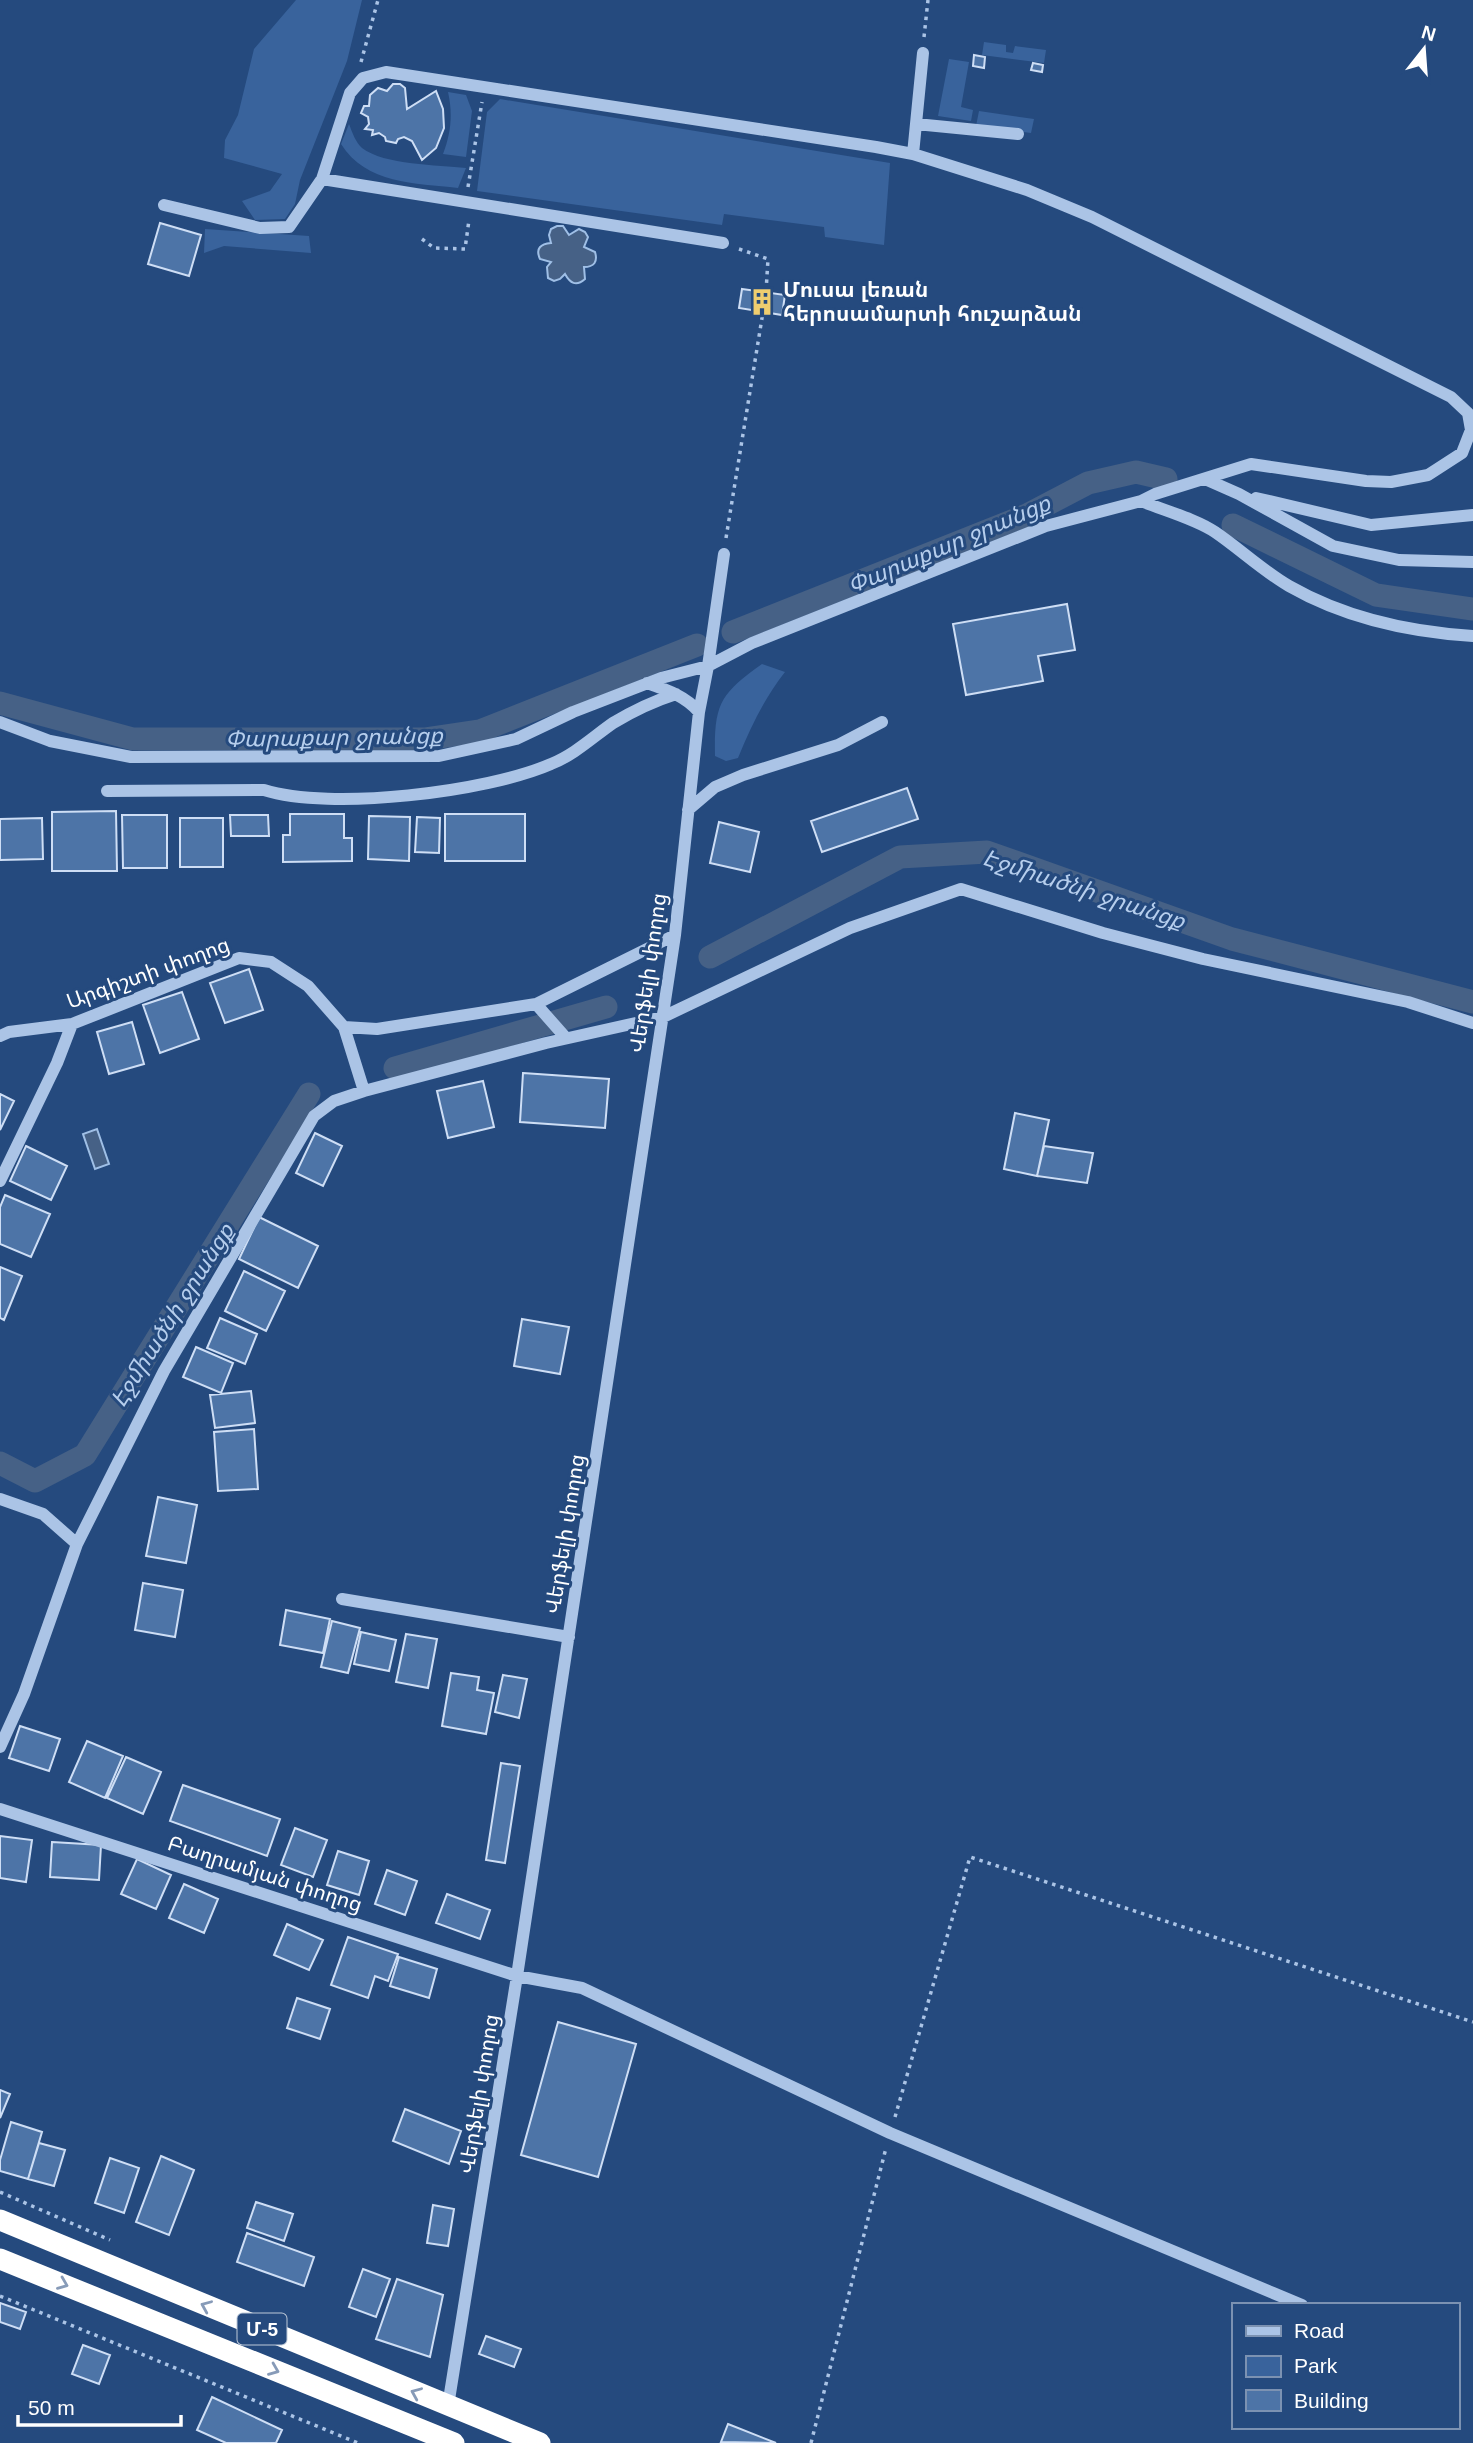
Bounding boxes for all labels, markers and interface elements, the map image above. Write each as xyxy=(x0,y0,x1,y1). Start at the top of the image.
north arrow xyxy=(1389,14,1459,84)
text: N xyxy=(1419,21,1438,45)
place label: Մուսա լեռան հերոսամարտի հուշարձան xyxy=(783,278,1082,326)
building icon: Մուսա լեռան հերոսամարտի հուշարձան xyxy=(747,287,777,317)
water label: Փարաքար ջրանցք xyxy=(844,489,1056,599)
water label: Փարաքար ջրանցք xyxy=(225,722,444,753)
water label: Էջմիածնի ջրանցք xyxy=(979,844,1190,935)
street label: Վերֆելի փողոց xyxy=(625,891,671,1055)
street label: Արգիշտի փողոց xyxy=(63,932,233,1014)
water label: Էջմիածնի ջրանցք xyxy=(105,1218,240,1412)
street label: Վերֆելի փողոց xyxy=(541,1452,589,1616)
street label: Բաղրամյան փողոց xyxy=(165,1831,365,1917)
street label: Վերֆելի փողոց xyxy=(455,2012,503,2176)
one-way arrow xyxy=(57,2276,69,2290)
one-way arrow xyxy=(201,2300,213,2314)
legend xyxy=(1232,2303,1459,2429)
road number: Մ-5 xyxy=(238,2314,286,2344)
text: Road xyxy=(1294,2319,1344,2342)
text: Park xyxy=(1294,2354,1338,2377)
one-way arrow xyxy=(267,2362,279,2376)
scale bar xyxy=(18,2384,180,2428)
one-way arrow xyxy=(411,2387,423,2401)
text: Building xyxy=(1294,2389,1369,2412)
text: 50 m xyxy=(28,2396,75,2419)

